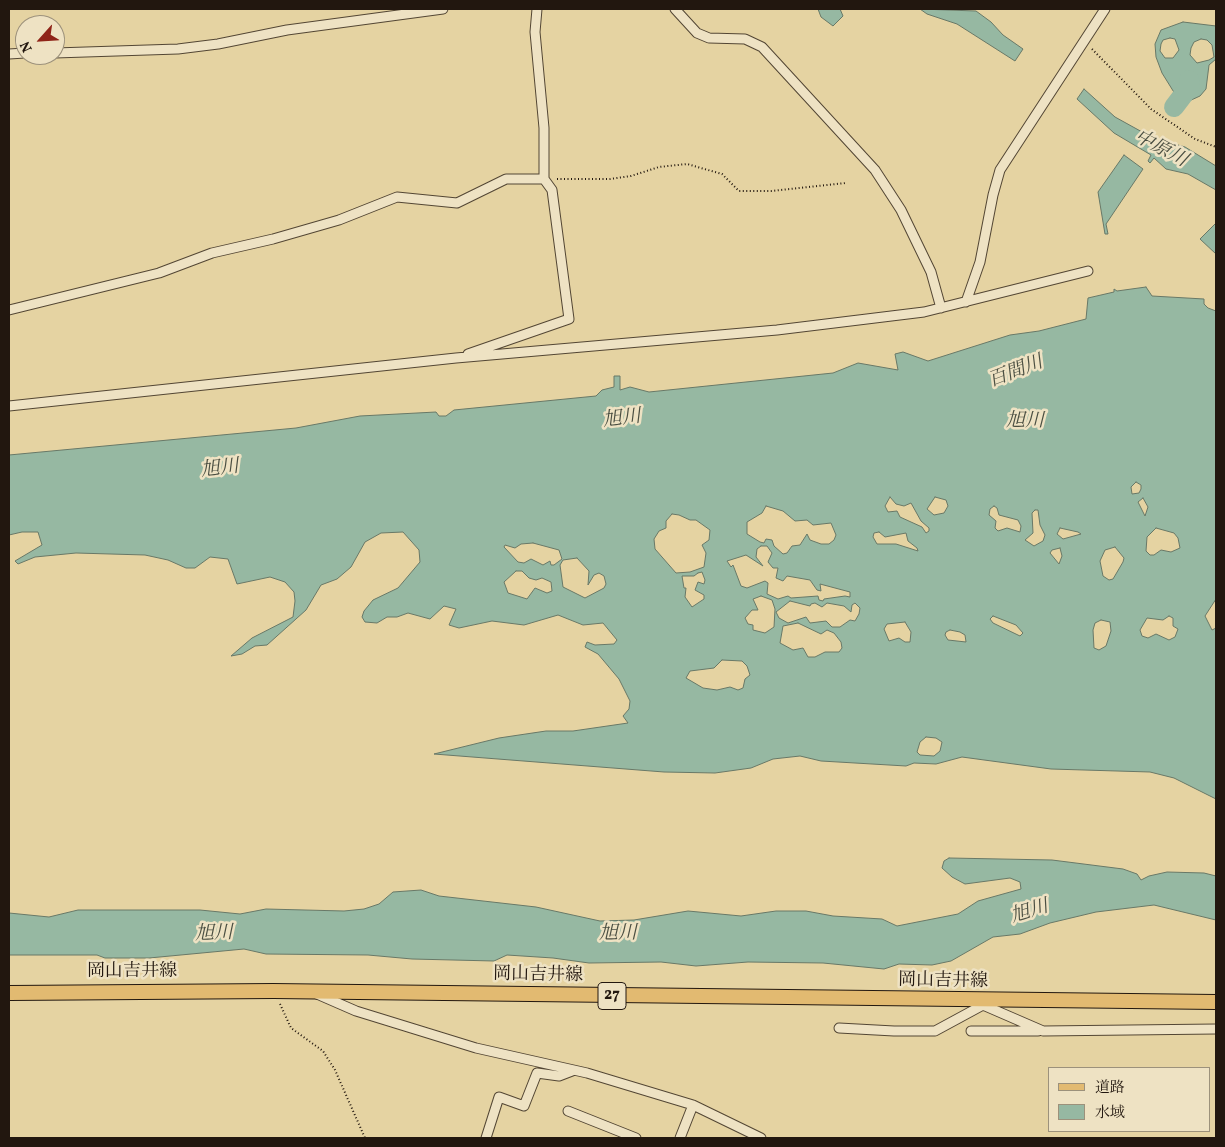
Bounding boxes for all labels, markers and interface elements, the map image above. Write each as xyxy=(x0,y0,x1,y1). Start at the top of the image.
north arrow xyxy=(15,15,65,65)
text: N xyxy=(16,38,38,55)
water label: 中原川 xyxy=(1129,127,1191,173)
water label: 百間川 xyxy=(985,352,1047,394)
water label: 旭川 xyxy=(602,406,642,434)
water label: 旭川 xyxy=(1006,412,1044,434)
water label: 旭川 xyxy=(200,456,240,484)
water label: 旭川 xyxy=(1008,897,1052,929)
water label: 旭川 xyxy=(195,923,233,947)
water label: 旭川 xyxy=(599,923,637,947)
street label: 岡山吉井線 xyxy=(87,962,177,984)
street label: 岡山吉井線 xyxy=(493,964,583,988)
street label: 岡山吉井線 xyxy=(898,970,988,994)
road number: 27 xyxy=(598,982,626,1009)
legend xyxy=(1048,1067,1210,1132)
text: 道路 xyxy=(1095,1078,1125,1099)
text: 水域 xyxy=(1095,1103,1125,1124)

